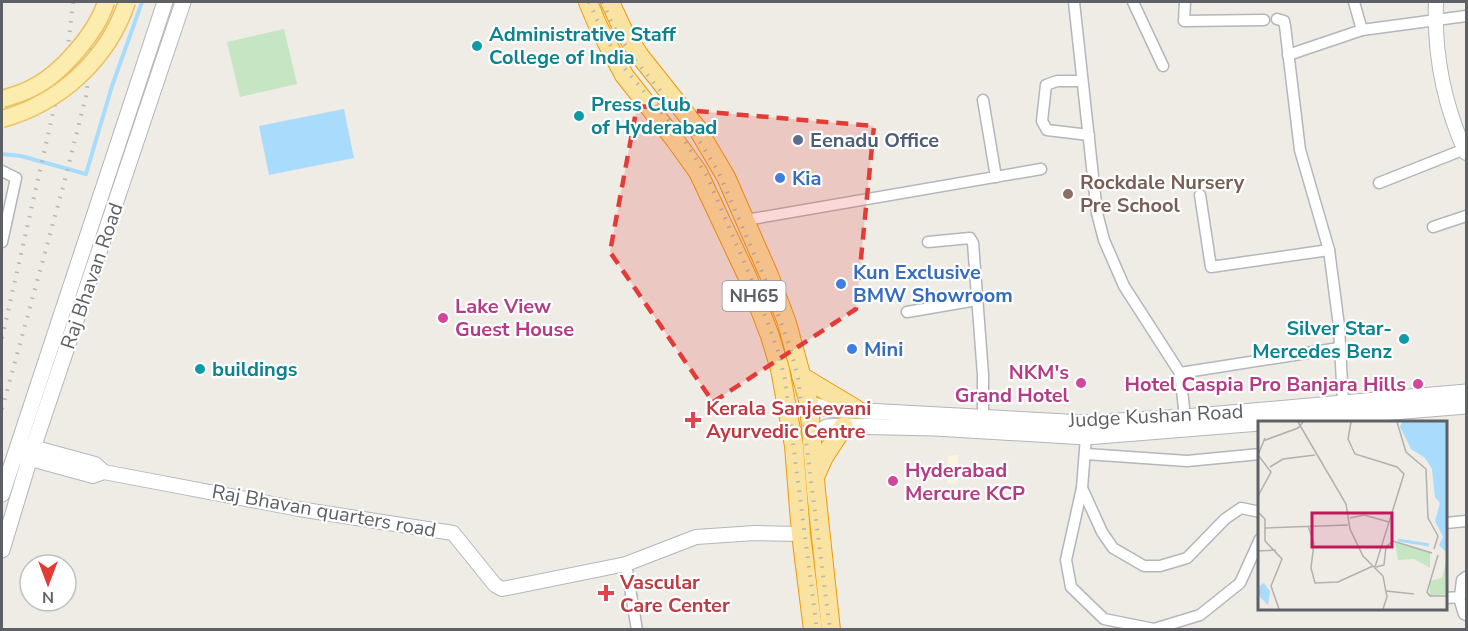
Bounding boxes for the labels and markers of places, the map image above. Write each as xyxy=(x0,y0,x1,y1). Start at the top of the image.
place label: Administrative Staff College of India xyxy=(489,21,677,71)
marker: Administrative Staff College of India xyxy=(470,39,484,53)
place label: Press Club of Hyderabad xyxy=(591,91,717,141)
marker: Press Club of Hyderabad xyxy=(572,109,586,123)
place label: Eenadu Office xyxy=(810,127,939,154)
marker: Eenadu Office xyxy=(791,133,805,147)
place label: Kia xyxy=(792,165,821,192)
place label: Rockdale Nursery Pre School xyxy=(1080,169,1245,219)
marker: Kia xyxy=(773,171,787,185)
marker: Rockdale Nursery Pre School xyxy=(1061,187,1075,201)
place label: Kun Exclusive BMW Showroom xyxy=(853,259,1013,309)
marker: Kun Exclusive BMW Showroom xyxy=(834,277,848,291)
place label: Lake View Guest House xyxy=(455,293,574,343)
marker: Lake View Guest House xyxy=(436,311,450,325)
place label: Silver Star- Mercedes Benz xyxy=(1252,315,1392,365)
marker: Silver Star- Mercedes Benz xyxy=(1397,332,1411,346)
place label: Mini xyxy=(864,336,903,363)
marker: Mini xyxy=(845,342,859,356)
place label: buildings xyxy=(212,356,298,383)
place label: NKM's Grand Hotel xyxy=(955,359,1070,409)
marker: buildings xyxy=(193,362,207,376)
place label: Hotel Caspia Pro Banjara Hills xyxy=(1125,371,1406,398)
marker: NKM's Grand Hotel xyxy=(1074,376,1088,390)
marker: Hotel Caspia Pro Banjara Hills xyxy=(1411,377,1425,391)
place label: Kerala Sanjeevani Ayurvedic Centre xyxy=(706,395,871,445)
marker: Kerala Sanjeevani Ayurvedic Centre xyxy=(684,411,702,429)
place label: Hyderabad Mercure KCP xyxy=(905,457,1025,507)
marker: Hyderabad Mercure KCP xyxy=(886,474,900,488)
place label: Vascular Care Center xyxy=(619,569,730,619)
marker: Vascular Care Center xyxy=(597,584,615,602)

